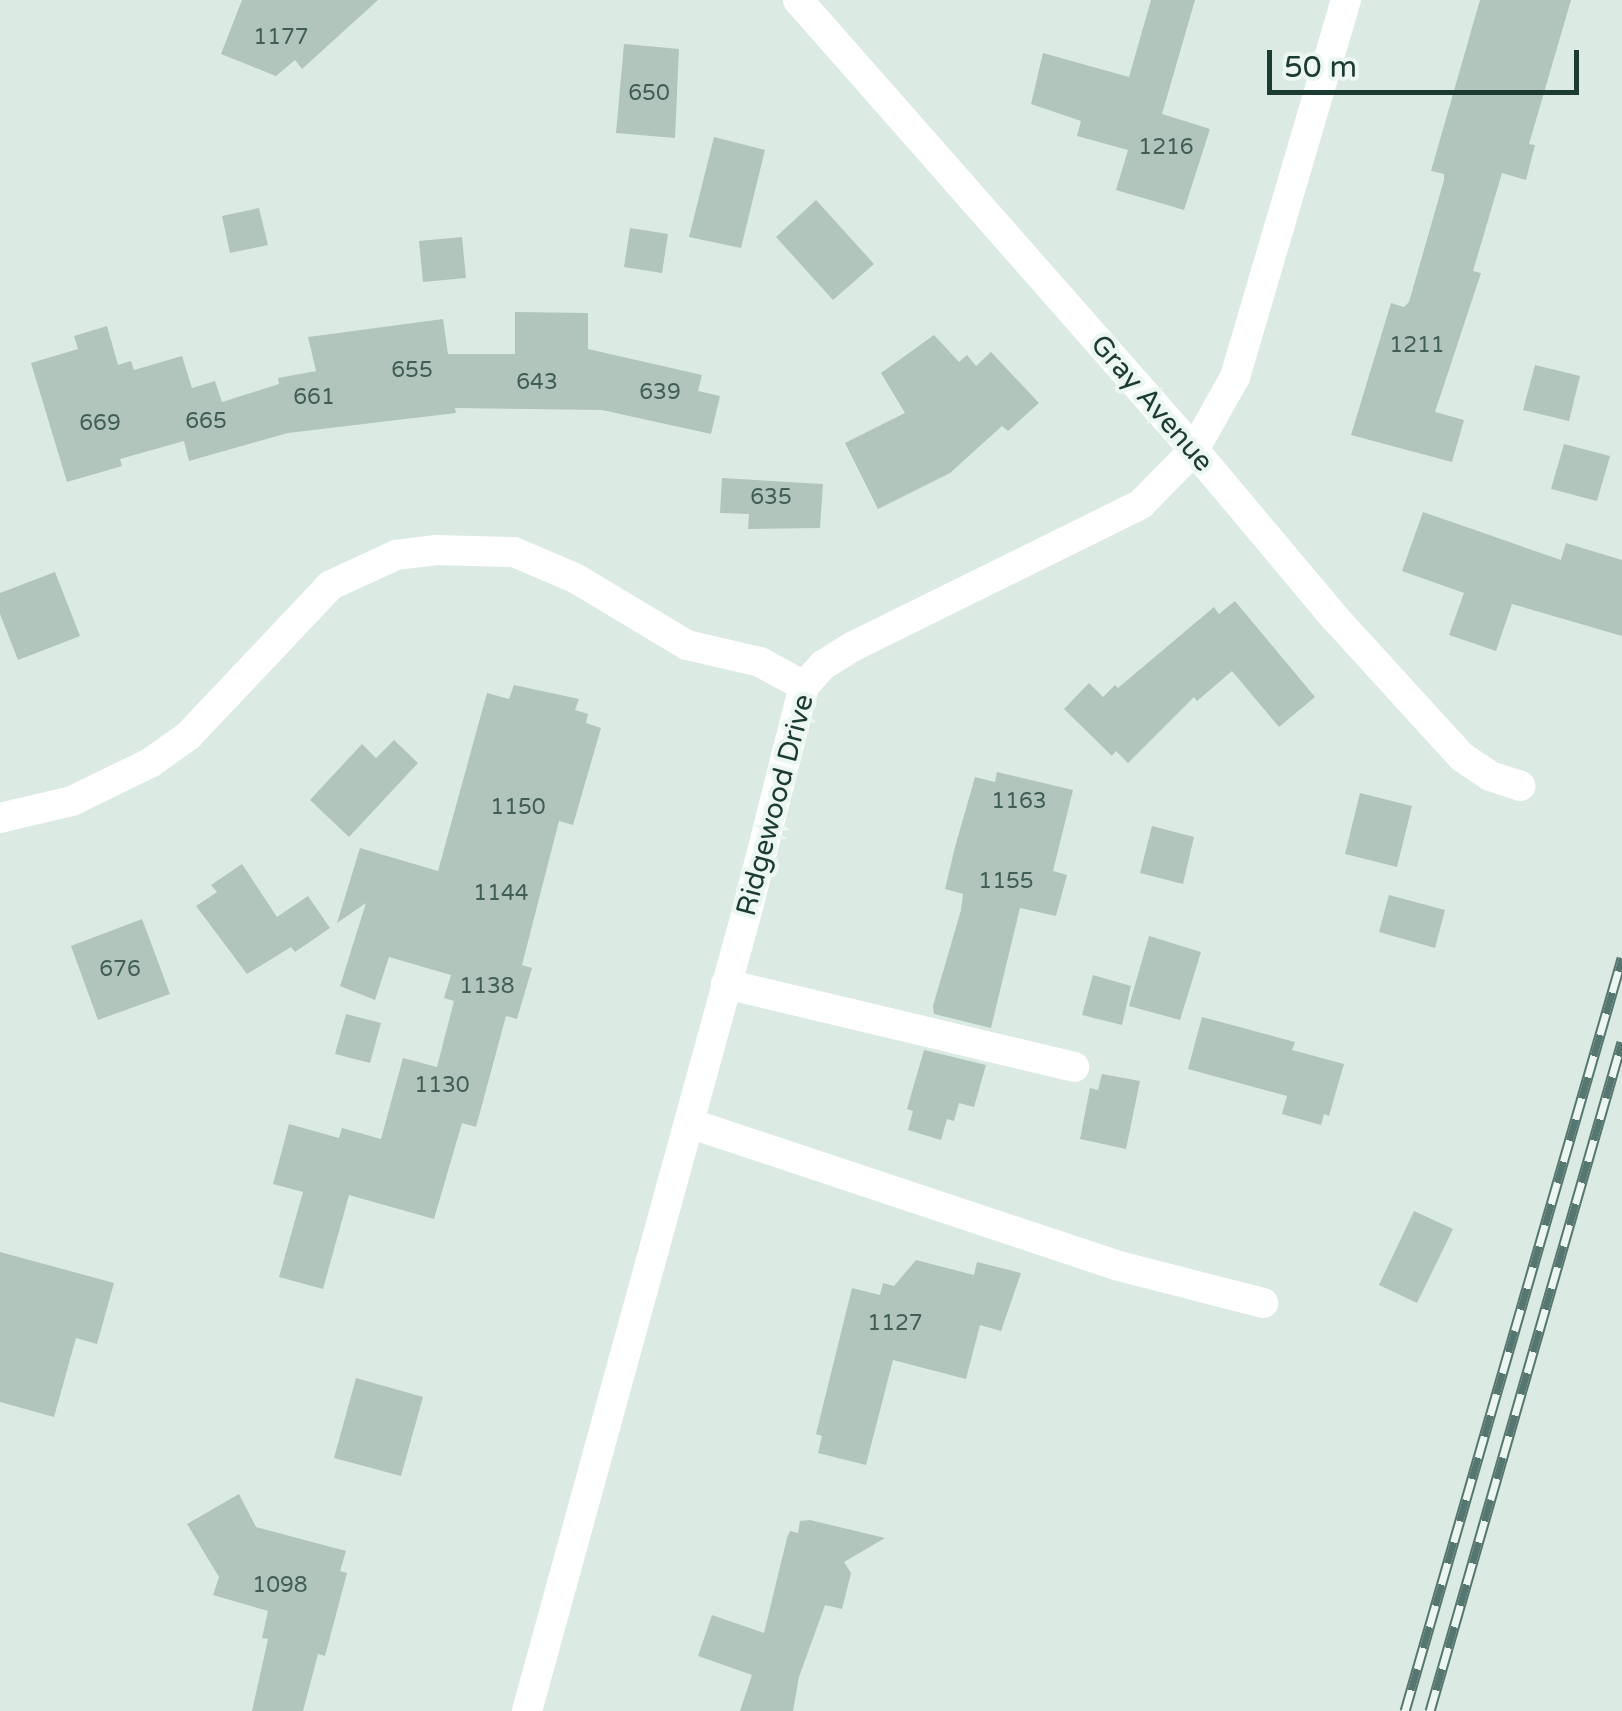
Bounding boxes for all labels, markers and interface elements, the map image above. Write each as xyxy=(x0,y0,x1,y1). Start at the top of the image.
house number: 1177 xyxy=(253,25,309,51)
scale bar xyxy=(1272,30,1584,92)
text: 50 m xyxy=(1284,49,1357,86)
house number: 650 xyxy=(628,81,670,107)
house number: 1216 xyxy=(1138,135,1194,161)
street label: Gray Avenue xyxy=(1084,328,1220,478)
house number: 1211 xyxy=(1389,333,1445,359)
house number: 655 xyxy=(391,358,433,384)
house number: 643 xyxy=(516,370,558,396)
house number: 639 xyxy=(639,380,681,406)
house number: 661 xyxy=(293,385,335,411)
house number: 665 xyxy=(185,409,227,435)
house number: 669 xyxy=(79,411,121,437)
house number: 635 xyxy=(750,485,792,511)
street label: Ridgewood Drive xyxy=(729,691,821,919)
house number: 1163 xyxy=(991,789,1047,815)
house number: 1150 xyxy=(490,795,546,821)
house number: 1155 xyxy=(978,869,1034,895)
house number: 1144 xyxy=(473,881,529,907)
house number: 676 xyxy=(99,957,141,983)
house number: 1138 xyxy=(459,974,515,1000)
house number: 1130 xyxy=(414,1073,470,1099)
house number: 1127 xyxy=(867,1311,923,1337)
house number: 1098 xyxy=(252,1573,308,1599)

